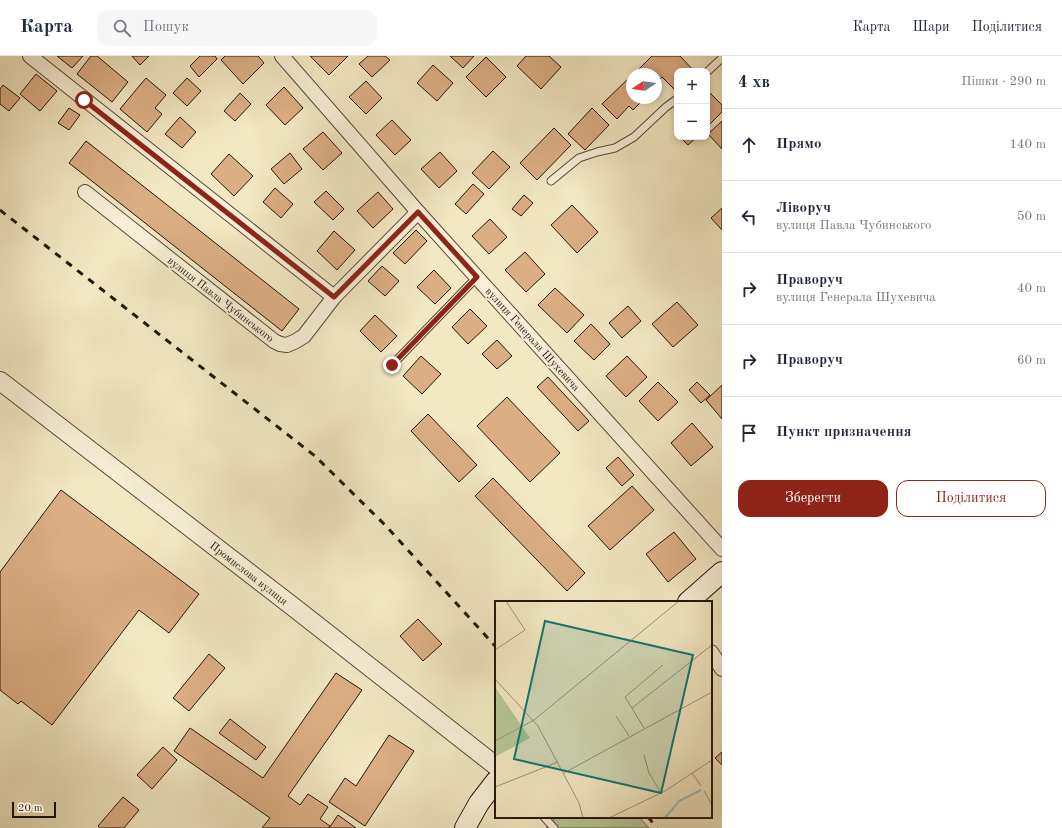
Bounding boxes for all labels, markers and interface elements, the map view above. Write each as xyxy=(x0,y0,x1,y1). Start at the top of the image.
search box xyxy=(97,10,377,46)
icon: search xyxy=(111,17,133,39)
text: Карта xyxy=(20,18,73,37)
text: Пошук xyxy=(143,20,189,35)
text: Карта xyxy=(853,20,891,34)
text: Шари xyxy=(913,20,950,34)
text: Поділитися xyxy=(972,20,1042,34)
north arrow xyxy=(626,68,662,104)
map controls xyxy=(674,68,710,140)
button: + xyxy=(674,68,710,104)
text: 4 хв xyxy=(738,74,770,91)
text: Пішки · 290 m xyxy=(961,75,1046,88)
route start xyxy=(75,91,93,109)
button: − xyxy=(674,104,710,140)
icon: ahead xyxy=(738,134,760,156)
text: Прямо xyxy=(776,137,822,152)
text: 140 m xyxy=(1009,138,1046,151)
text: Ліворуч xyxy=(776,201,831,216)
icon: left xyxy=(738,206,760,228)
text: 50 m xyxy=(1017,210,1046,223)
text: вулиця Павла Чубинського xyxy=(776,219,931,232)
street label: вулиця Павла Чубинського xyxy=(165,255,275,345)
text: Праворуч xyxy=(776,273,843,288)
icon: right xyxy=(738,278,760,300)
text: 40 m xyxy=(1017,282,1046,295)
street label: вулиця Генерала Шухевича xyxy=(483,286,582,394)
text: вулиця Генерала Шухевича xyxy=(776,291,936,304)
icon: right xyxy=(738,350,760,372)
text: Праворуч xyxy=(776,353,843,368)
text: 60 m xyxy=(1017,354,1046,367)
route end xyxy=(383,356,401,374)
icon: arrive xyxy=(738,422,760,444)
text: Пункт призначення xyxy=(776,425,912,440)
button: Зберегти xyxy=(738,480,888,517)
button: Поділитися xyxy=(896,480,1046,517)
street label: Промислова вулиця xyxy=(207,540,289,608)
inset map xyxy=(495,601,712,818)
scale bar xyxy=(12,800,56,819)
text: 20 m xyxy=(18,803,43,814)

